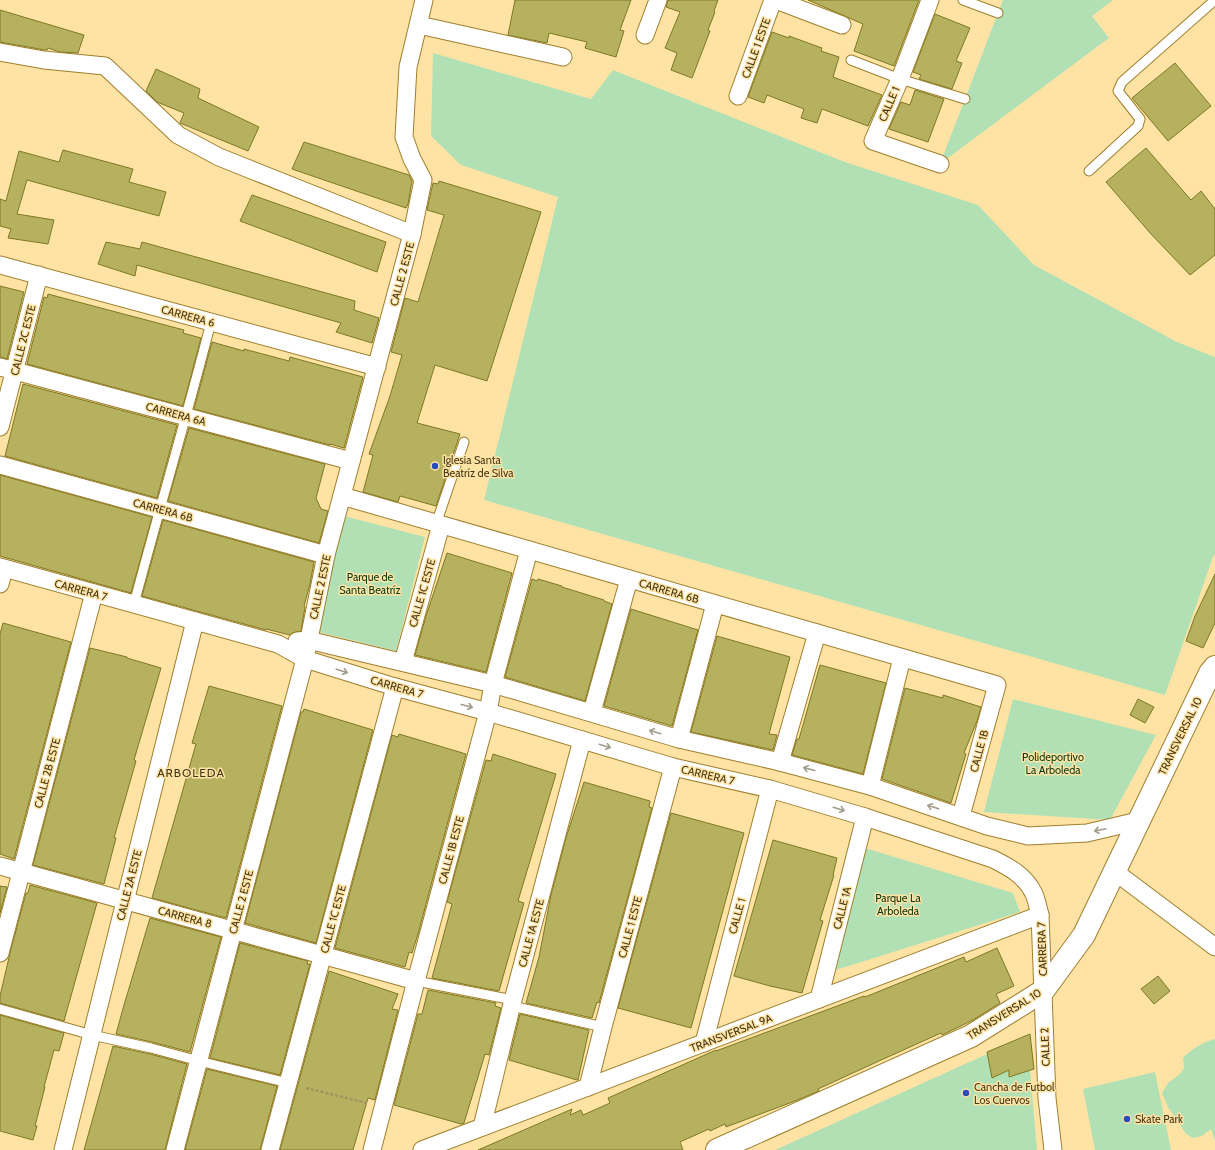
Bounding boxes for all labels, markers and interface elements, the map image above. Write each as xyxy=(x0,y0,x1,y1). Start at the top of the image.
street label: CALLE 1 ESTE xyxy=(739,16,773,80)
street label: CALLE 1 xyxy=(875,84,903,124)
street label: CALLE 2 ESTE xyxy=(387,240,417,308)
street label: CARRERA 6 xyxy=(160,302,216,330)
street label: CALLE 2C ESTE xyxy=(7,303,39,377)
street label: CARRERA 6A xyxy=(144,399,208,429)
place label: Iglesia Santa Beatríz de Silva xyxy=(443,453,514,480)
marker: Iglesia Santa Beatríz de Silva xyxy=(430,461,440,471)
street label: CARRERA 6B xyxy=(131,495,195,525)
street label: CALLE 2 ESTE xyxy=(306,553,334,621)
street label: CALLE 1C ESTE xyxy=(406,557,438,629)
park label: Parque de Santa Beatríz xyxy=(339,570,401,597)
street label: CARRERA 7 xyxy=(53,576,109,604)
street label: CARRERA 6B xyxy=(637,576,701,606)
one-way arrow xyxy=(336,667,348,675)
street label: CARRERA 7 xyxy=(369,673,425,701)
street label: TRANSVERSAL 10 xyxy=(1155,694,1205,777)
one-way arrow xyxy=(460,703,473,710)
one-way arrow xyxy=(649,728,662,735)
street label: CALLE 1B xyxy=(967,728,991,774)
street label: CALLE 2B ESTE xyxy=(31,736,63,810)
one-way arrow xyxy=(598,743,611,750)
park label: Polideportivo La Arboleda xyxy=(1022,750,1084,777)
street label: CARRERA 7 xyxy=(680,762,736,788)
district label: ARBOLEDA xyxy=(157,765,225,780)
one-way arrow xyxy=(803,765,816,773)
one-way arrow xyxy=(927,803,940,810)
one-way arrow xyxy=(832,806,845,813)
street label: CALLE 1B ESTE xyxy=(435,814,467,886)
one-way arrow xyxy=(1094,827,1107,835)
street label: CALLE 2A ESTE xyxy=(113,848,145,922)
street label: CALLE 2 ESTE xyxy=(226,868,256,936)
street label: CALLE 1C ESTE xyxy=(317,883,349,955)
street label: CALLE 1A xyxy=(830,885,854,931)
park label: Parque La Arboleda xyxy=(875,891,921,918)
street label: CALLE 1 ESTE xyxy=(615,894,645,960)
street label: CALLE 1 xyxy=(725,896,749,936)
street label: CALLE 1A ESTE xyxy=(515,897,547,969)
street label: CARRERA 8 xyxy=(156,903,214,931)
street label: CARRERA 7 xyxy=(1034,921,1050,976)
street label: TRANSVERSAL 10 xyxy=(964,985,1044,1043)
street label: TRANSVERSAL 9A xyxy=(688,1011,774,1055)
street label: CALLE 2 xyxy=(1037,1027,1053,1067)
place label: Cancha de Futbol Los Cuervos xyxy=(974,1080,1055,1107)
marker: Cancha de Futbol Los Cuervos xyxy=(961,1088,971,1098)
place label: Skate Park xyxy=(1135,1112,1183,1126)
marker: Skate Park xyxy=(1122,1114,1132,1124)

